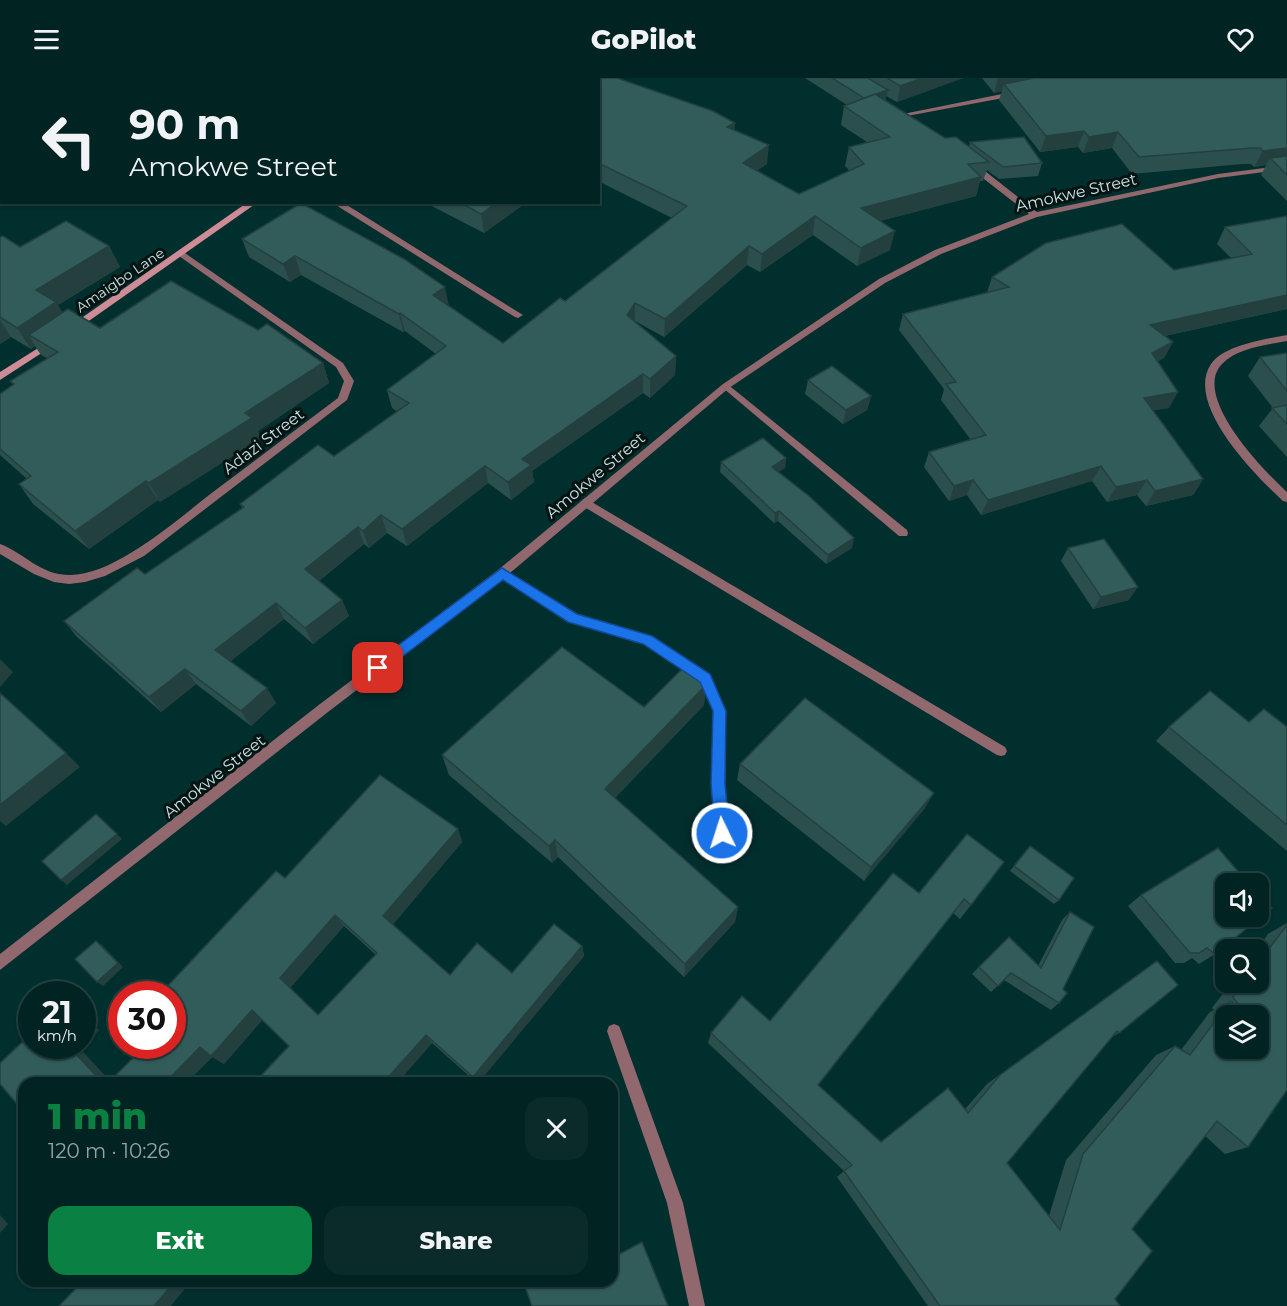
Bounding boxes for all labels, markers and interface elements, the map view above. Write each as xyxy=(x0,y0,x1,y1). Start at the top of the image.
icon: menu xyxy=(30,23,63,56)
text: GoPilot xyxy=(591,23,696,56)
icon: heart xyxy=(1224,23,1257,56)
text: 90 m xyxy=(129,98,240,150)
icon: left xyxy=(30,102,108,180)
text: Amokwe Street xyxy=(129,150,338,183)
street label: Amokwe Street xyxy=(1014,169,1139,216)
street label: Amaigbo Lane xyxy=(72,244,168,316)
street label: Adazi Street xyxy=(219,404,308,478)
street label: Amokwe Street xyxy=(542,428,649,522)
pin xyxy=(352,642,403,693)
icon: arrive xyxy=(361,651,394,684)
street label: Amokwe Street xyxy=(160,731,269,822)
position arrow xyxy=(690,801,754,865)
map controls xyxy=(1215,873,1269,1059)
button: sound xyxy=(1215,873,1269,927)
button: search xyxy=(1215,939,1269,993)
speed limit sign: 30 xyxy=(108,981,186,1059)
text: 21 xyxy=(42,994,72,1031)
button: layers xyxy=(1215,1005,1269,1059)
text: km/h xyxy=(37,1026,77,1045)
text: 1 min xyxy=(48,1094,147,1138)
button: close xyxy=(525,1097,588,1160)
text: 120 m · 10:26 xyxy=(48,1139,170,1163)
button: Exit xyxy=(48,1206,312,1275)
button: Share xyxy=(324,1206,588,1275)

